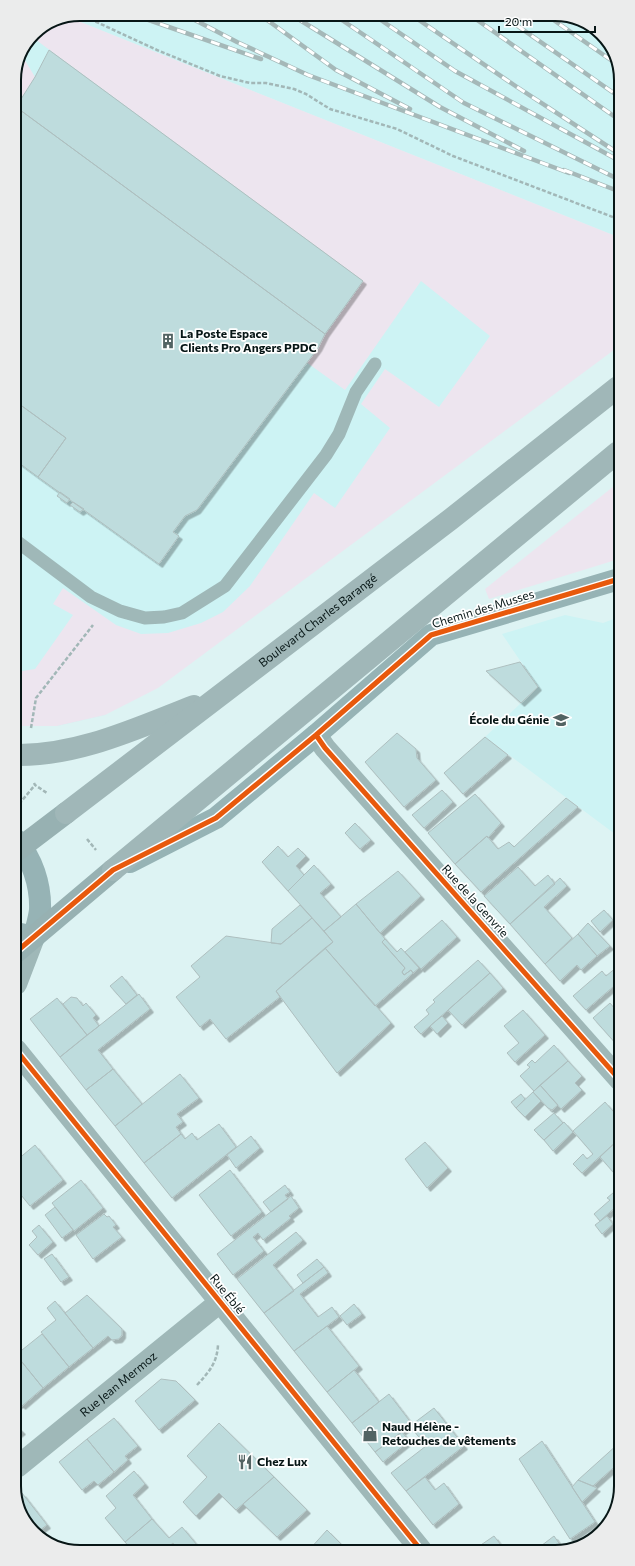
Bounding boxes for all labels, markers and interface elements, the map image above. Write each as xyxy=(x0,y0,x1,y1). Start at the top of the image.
scale bar xyxy=(499,8,595,34)
text: 20 m xyxy=(505,14,532,28)
place label: La Poste Espace Clients Pro Angers PPDC xyxy=(180,326,317,354)
building icon: La Poste Espace Clients Pro Angers PPDC xyxy=(159,332,177,350)
street label: Boulevard Charles Barangé xyxy=(255,570,379,669)
street label: Chemin des Musses xyxy=(430,586,535,630)
school or university icon: École du Génie xyxy=(552,711,570,729)
place label: École du Génie xyxy=(469,712,549,726)
street label: Rue de la Genvrie xyxy=(440,861,512,939)
street label: Rue Éblé xyxy=(208,1271,248,1316)
street label: Rue Jean Mermoz xyxy=(77,1348,159,1419)
place label: Naud Hélène - Retouches de vêtements xyxy=(382,1419,516,1447)
shop icon: Naud Hélène - Retouches de vêtements xyxy=(361,1425,379,1443)
restaurant icon: Chez Lux xyxy=(236,1453,254,1471)
place label: Chez Lux xyxy=(257,1454,308,1468)

